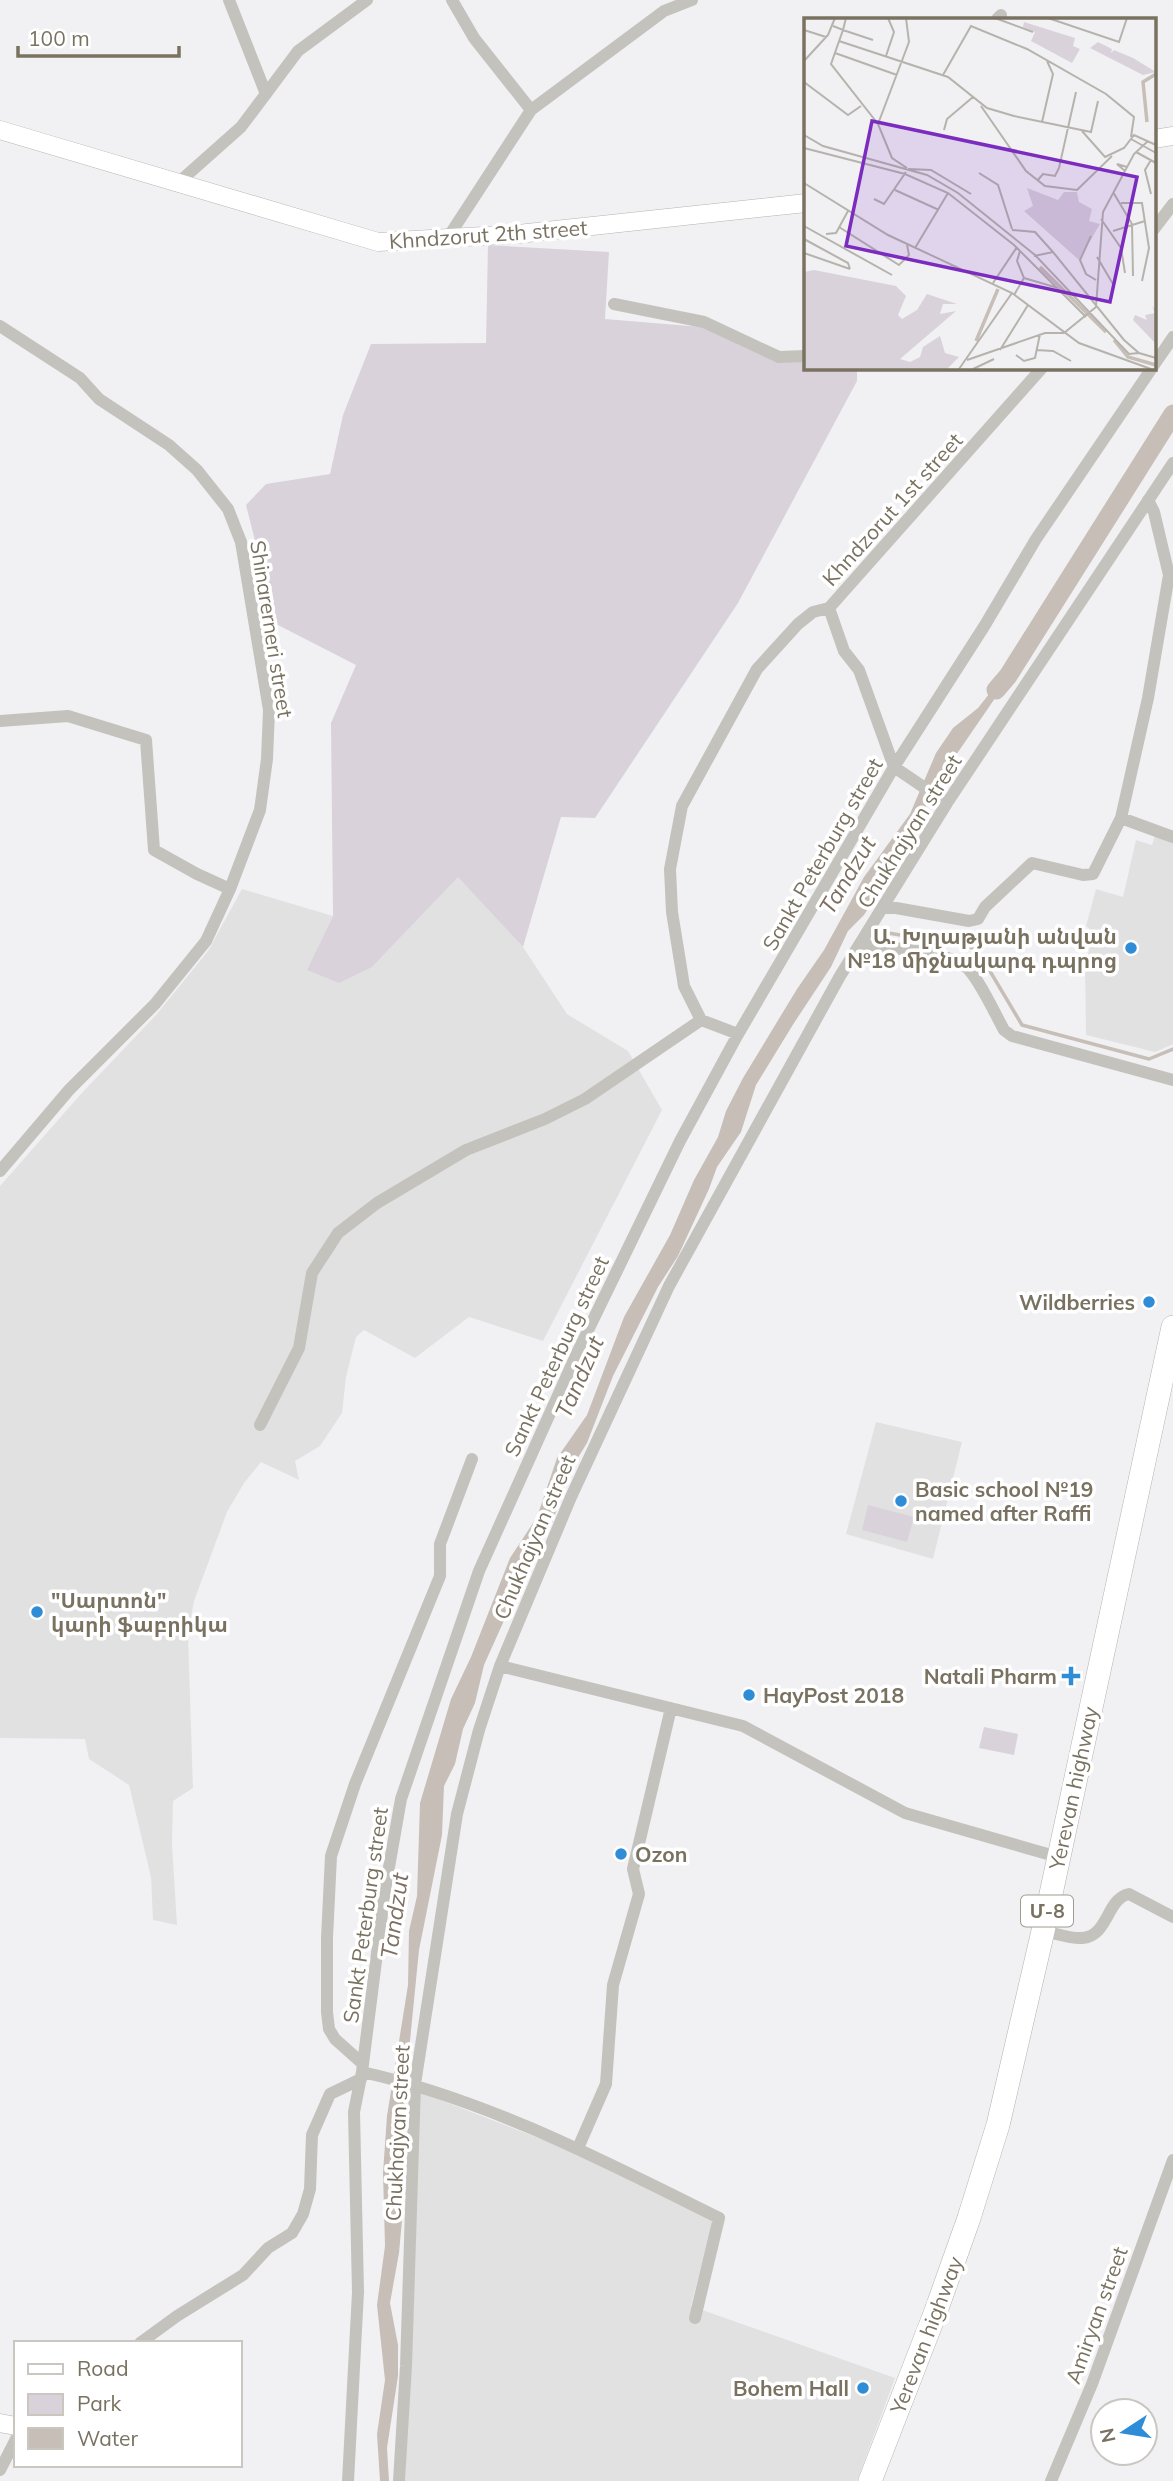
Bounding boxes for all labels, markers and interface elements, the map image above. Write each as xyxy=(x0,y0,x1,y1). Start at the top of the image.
scale bar xyxy=(18,14,178,58)
inset map xyxy=(804,18,1156,369)
text: 100 m xyxy=(28,25,90,51)
street label: Khndzorut 2th street xyxy=(388,214,588,254)
street label: Khndzorut 1st street xyxy=(816,427,968,591)
street label: Shinarerneri street xyxy=(245,539,299,719)
street label: Chukhajyan street xyxy=(851,749,967,913)
street label: Sankt Peterburg street xyxy=(756,753,888,955)
water label: Tandzut xyxy=(812,830,882,920)
place label: Ա. Խլղաթյանի անվան №18 միջնակարգ դպրոց xyxy=(847,923,1117,973)
marker: Ա. Խլղաթյանի անվան №18 միջնակարգ դպրոց xyxy=(1123,940,1139,956)
street label: Sankt Peterburg street xyxy=(498,1252,614,1460)
place label: Wildberries xyxy=(1019,1289,1135,1315)
marker: Wildberries xyxy=(1141,1294,1157,1310)
water label: Tandzut xyxy=(548,1331,610,1422)
street label: Chukhajyan street xyxy=(488,1451,580,1623)
place label: Basic school №19 named after Raffi xyxy=(915,1476,1093,1526)
marker: Basic school №19 named after Raffi xyxy=(893,1493,909,1509)
place label: "Սարտոն" կարի ֆաբրիկա xyxy=(51,1587,228,1637)
marker: "Սարտոն" կարի ֆաբրիկա xyxy=(29,1604,45,1620)
place label: Natali Pharm xyxy=(924,1663,1057,1689)
marker: Natali Pharm xyxy=(1063,1668,1079,1684)
place label: HayPost 2018 xyxy=(763,1682,904,1708)
marker: HayPost 2018 xyxy=(741,1687,757,1703)
street label: Yerevan highway xyxy=(1043,1704,1103,1873)
street label: Sankt Peterburg street xyxy=(337,1805,393,2025)
place label: Ozon xyxy=(635,1841,687,1867)
marker: Ozon xyxy=(613,1846,629,1862)
water label: Tandzut xyxy=(374,1870,415,1961)
road number: Մ-8 xyxy=(1021,1896,1073,1926)
street label: Chukhajyan street xyxy=(379,2044,415,2222)
street label: Amiryan street xyxy=(1059,2243,1133,2387)
street label: Yerevan highway xyxy=(884,2253,968,2418)
legend xyxy=(14,2341,242,2467)
text: Road xyxy=(77,2355,128,2381)
place label: Bohem Hall xyxy=(733,2375,849,2401)
marker: Bohem Hall xyxy=(855,2380,871,2396)
text: Park xyxy=(77,2390,121,2416)
north arrow xyxy=(1089,2397,1159,2467)
text: Water xyxy=(77,2425,138,2451)
text: N xyxy=(1094,2426,1121,2445)

